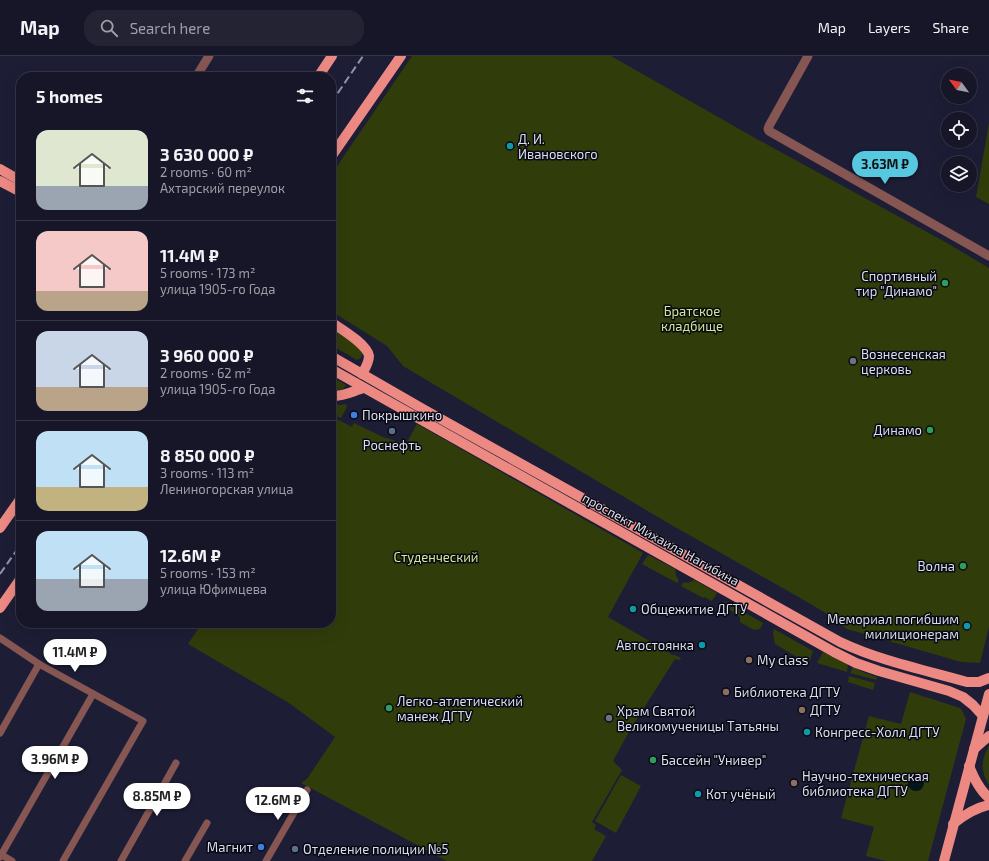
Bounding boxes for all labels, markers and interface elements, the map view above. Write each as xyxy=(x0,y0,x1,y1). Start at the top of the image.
search box xyxy=(84,10,364,46)
text: Map xyxy=(20,16,60,39)
icon: search xyxy=(98,17,120,39)
text: Search here xyxy=(130,19,210,37)
text: Map xyxy=(818,19,846,36)
text: Layers xyxy=(868,19,910,36)
text: Share xyxy=(932,19,969,36)
north arrow xyxy=(941,68,977,104)
map controls xyxy=(941,68,977,192)
icon: filters xyxy=(294,85,316,107)
text: 5 homes xyxy=(36,86,103,106)
button: locate xyxy=(941,112,977,148)
place label: Д. И. Ивановского xyxy=(518,131,598,162)
marker: Д. И. Ивановского xyxy=(505,141,515,151)
text: 3 630 000 ₽ xyxy=(160,144,253,164)
icon: home xyxy=(68,146,116,194)
pin: 3.63M ₽ xyxy=(848,151,922,185)
text: 3.63M ₽ xyxy=(861,156,909,172)
button: layers xyxy=(941,156,977,192)
text: 2 rooms · 60 m² xyxy=(160,164,252,180)
text: Ахтарский переулок xyxy=(160,180,285,196)
text: 11.4M ₽ xyxy=(160,245,219,265)
icon: home xyxy=(68,247,116,295)
text: 5 rooms · 173 m² xyxy=(160,265,255,281)
place label: Спортивный тир "Динамо" xyxy=(856,268,937,299)
marker: Спортивный тир "Динамо" xyxy=(940,278,950,288)
text: улица 1905-го Года xyxy=(160,281,275,297)
park label: Братское кладбище xyxy=(661,303,723,334)
text: 3 960 000 ₽ xyxy=(160,345,254,365)
place label: Вознесенская церковь xyxy=(861,346,946,377)
icon: home xyxy=(68,347,116,395)
marker: Вознесенская церковь xyxy=(848,356,858,366)
text: 2 rooms · 62 m² xyxy=(160,365,251,381)
text: улица 1905-го Года xyxy=(160,381,275,397)
place label: Покрышкино xyxy=(362,407,442,423)
marker: Покрышкино xyxy=(349,410,359,420)
place label: Динамо xyxy=(874,422,922,438)
marker: Динамо xyxy=(925,425,935,435)
marker: Роснефть xyxy=(387,426,397,436)
place label: Роснефть xyxy=(363,437,422,453)
text: 8 850 000 ₽ xyxy=(160,445,255,465)
icon: home xyxy=(68,447,116,495)
text: 3 rooms · 113 m² xyxy=(160,465,254,481)
text: Лениногорская улица xyxy=(160,481,293,497)
street label: проспект Михаила Нагибина xyxy=(580,489,742,589)
text: 12.6M ₽ xyxy=(160,545,221,565)
icon: home xyxy=(68,547,116,595)
park label: Студенческий xyxy=(394,549,478,565)
place label: Волна xyxy=(918,558,955,574)
marker: Волна xyxy=(958,561,968,571)
text: 5 rooms · 153 m² xyxy=(160,565,256,581)
text: улица Юфимцева xyxy=(160,581,267,597)
place label: Общежитие ДГТУ xyxy=(641,601,748,617)
marker: Общежитие ДГТУ xyxy=(628,604,638,614)
place label: Мемориал погибшим милиционерам xyxy=(827,611,959,642)
marker: Мемориал погибшим милиционерам xyxy=(962,621,972,631)
place label: Автостоянка xyxy=(616,637,694,653)
pin: 11.4M ₽ xyxy=(38,639,112,673)
marker: Автостоянка xyxy=(697,640,707,650)
text: 11.4M ₽ xyxy=(52,644,98,660)
place label: My class xyxy=(757,652,808,668)
marker: My class xyxy=(744,655,754,665)
place label: Библиотека ДГТУ xyxy=(734,684,841,700)
marker: Библиотека ДГТУ xyxy=(721,687,731,697)
place label: Легко-атлетический манеж ДГТУ xyxy=(397,693,523,724)
place label: ДГТУ xyxy=(810,702,841,718)
marker: Легко-атлетический манеж ДГТУ xyxy=(384,703,394,713)
place label: Храм Святой Великомученицы Татьяны xyxy=(617,703,779,734)
marker: ДГТУ xyxy=(797,705,807,715)
marker: Храм Святой Великомученицы Татьяны xyxy=(604,713,614,723)
place label: Конгресс-Холл ДГТУ xyxy=(815,724,940,740)
marker: Конгресс-Холл ДГТУ xyxy=(802,727,812,737)
pin: 3.96M ₽ xyxy=(18,746,92,780)
text: 3.96M ₽ xyxy=(31,751,79,767)
place label: Бассейн "Универ" xyxy=(661,752,766,768)
marker: Бассейн "Универ" xyxy=(648,755,658,765)
place label: Научно-техническая библиотека ДГТУ xyxy=(802,768,929,799)
marker: Научно-техническая библиотека ДГТУ xyxy=(789,778,799,788)
pin: 8.85M ₽ xyxy=(120,783,194,817)
place label: Кот учёный xyxy=(706,786,776,802)
pin: 12.6M ₽ xyxy=(241,787,315,821)
text: 8.85M ₽ xyxy=(133,788,181,804)
marker: Кот учёный xyxy=(693,789,703,799)
text: 12.6M ₽ xyxy=(255,792,301,808)
place label: Магнит xyxy=(207,839,254,855)
place label: Отделение полиции №5 xyxy=(303,841,449,857)
marker: Магнит xyxy=(256,842,266,852)
marker: Отделение полиции №5 xyxy=(290,844,300,854)

